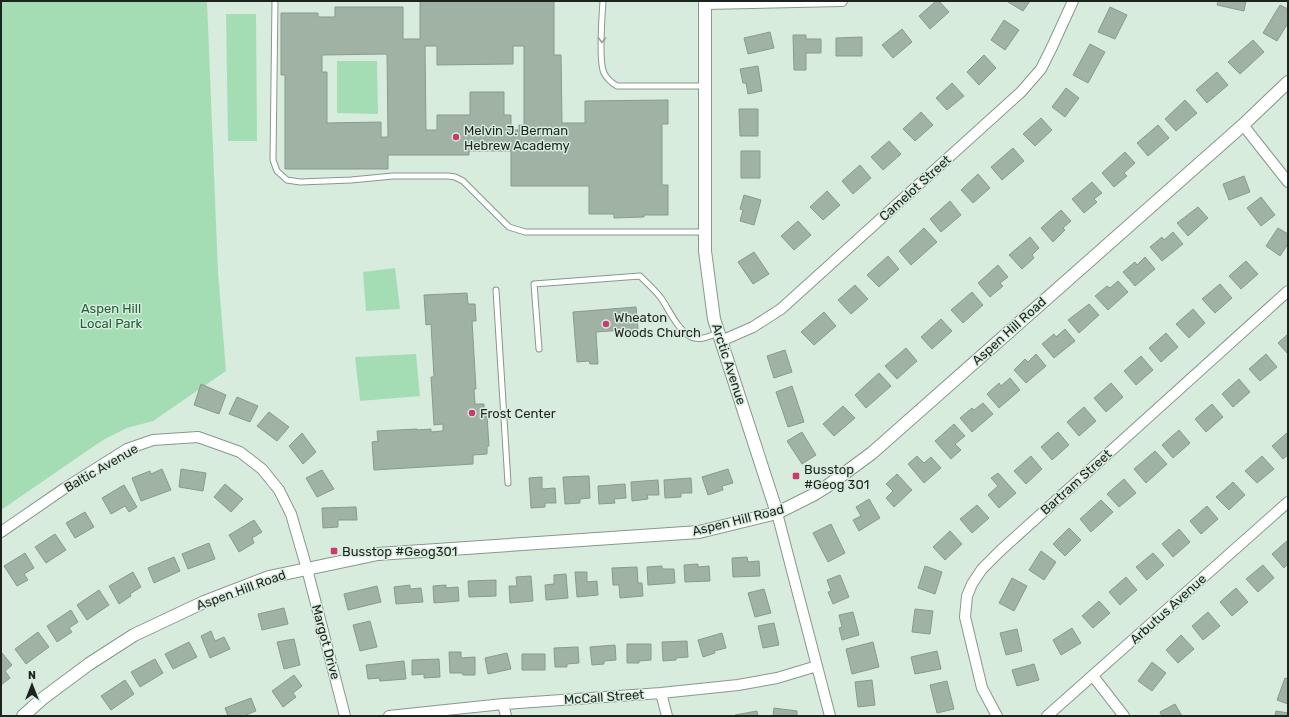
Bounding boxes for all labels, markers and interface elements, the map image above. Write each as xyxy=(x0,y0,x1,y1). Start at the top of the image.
one-way arrow xyxy=(598,37,606,43)
place label: Melvin J. Berman Hebrew Academy xyxy=(464,123,570,153)
marker: Melvin J. Berman Hebrew Academy xyxy=(451,132,461,142)
street label: Camelot Street xyxy=(876,152,954,224)
street label: Aspen Hill Road xyxy=(969,294,1049,368)
park label: Aspen Hill Local Park xyxy=(80,301,142,331)
place label: Wheaton Woods Church xyxy=(614,310,701,340)
marker: Wheaton Woods Church xyxy=(601,319,611,329)
street label: Arctic Avenue xyxy=(709,322,749,406)
place label: Frost Center xyxy=(480,406,556,421)
marker: Frost Center xyxy=(467,408,477,418)
street label: Baltic Avenue xyxy=(61,441,141,495)
street label: Bartram Street xyxy=(1037,446,1115,518)
place label: Busstop #Geog 301 xyxy=(804,462,869,493)
marker: Busstop #Geog 301 xyxy=(791,471,801,481)
street label: Aspen Hill Road xyxy=(690,501,786,539)
place label: Busstop #Geog301 xyxy=(342,544,457,560)
marker: Busstop #Geog301 xyxy=(329,546,339,556)
street label: Aspen Hill Road xyxy=(194,567,288,613)
street label: Arbutus Avenue xyxy=(1127,571,1209,647)
street label: Margot Drive xyxy=(308,603,343,681)
north arrow xyxy=(12,665,52,705)
text: N xyxy=(28,669,36,682)
street label: McCall Street xyxy=(563,687,645,707)

